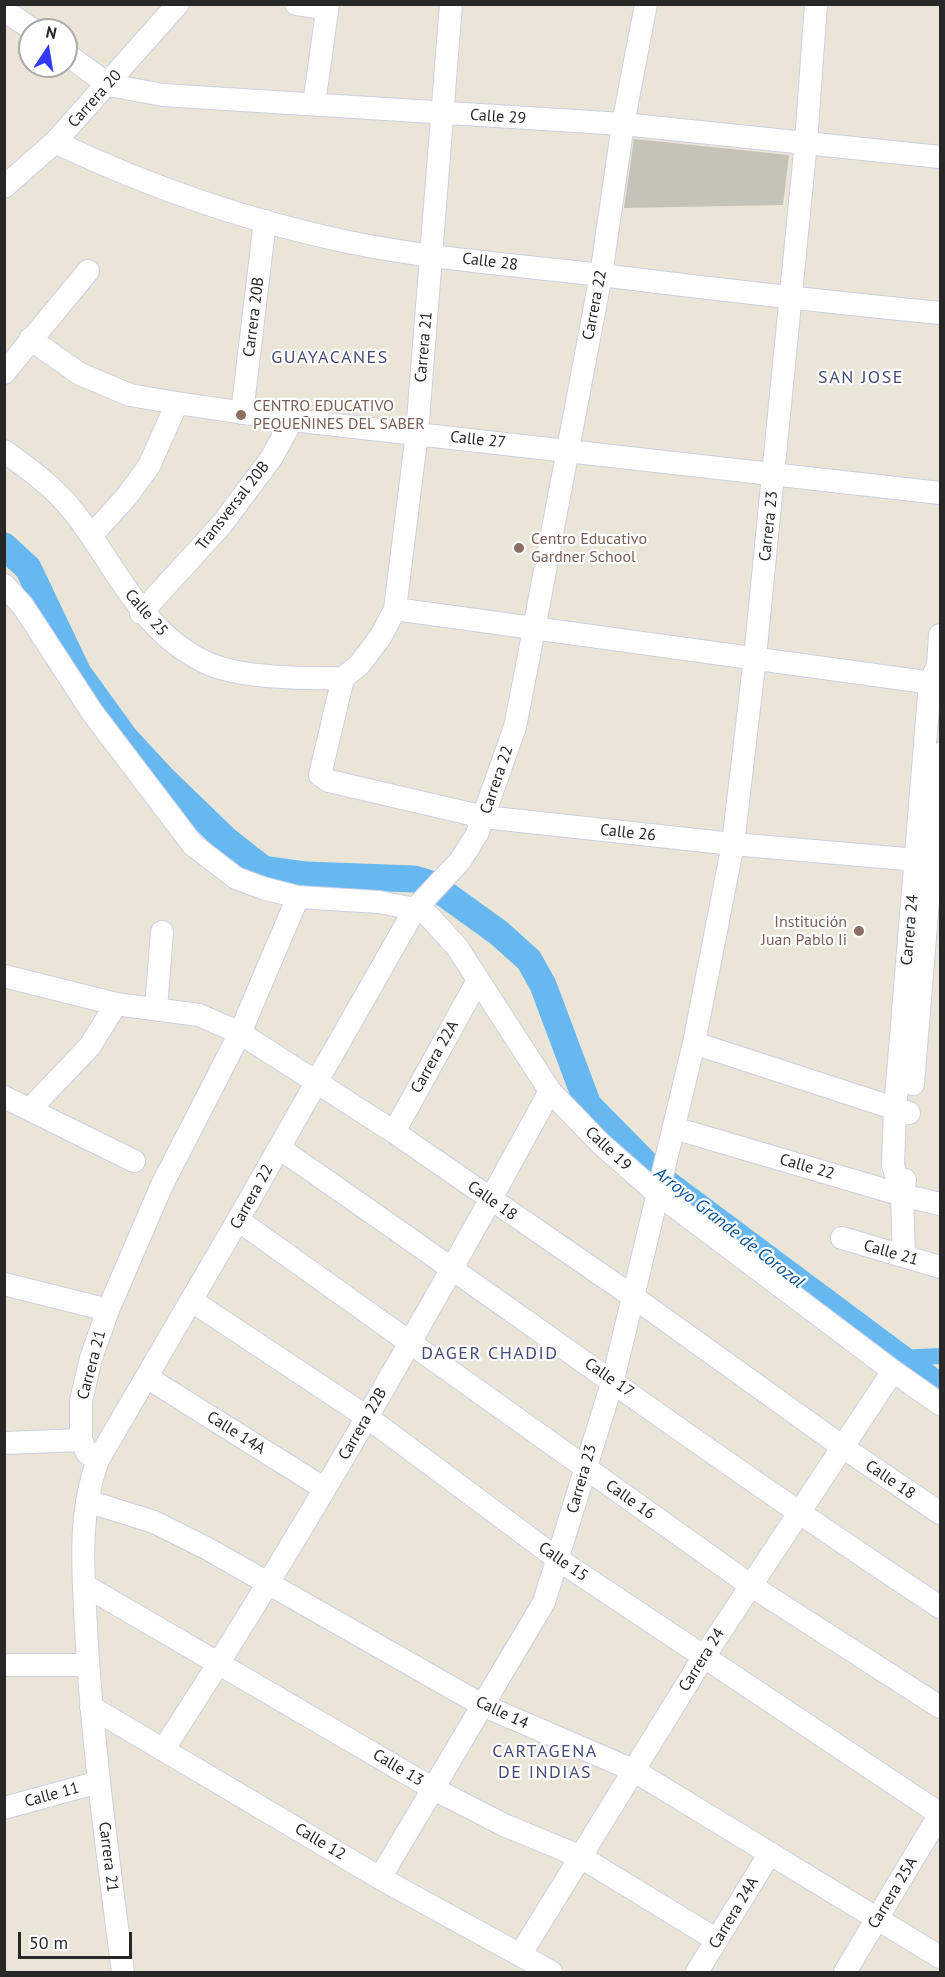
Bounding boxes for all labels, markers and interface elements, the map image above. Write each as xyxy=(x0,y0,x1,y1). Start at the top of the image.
north arrow xyxy=(18,18,78,78)
text: N xyxy=(44,21,59,43)
street label: Carrera 20 xyxy=(64,66,126,132)
street label: Calle 29 xyxy=(469,105,527,129)
street label: Calle 28 xyxy=(461,249,519,275)
street label: Carrera 22 xyxy=(579,268,611,342)
street label: Carrera 20B xyxy=(240,276,268,358)
street label: Carrera 21 xyxy=(411,311,437,383)
district label: GUAYACANES xyxy=(271,347,389,369)
district label: SAN JOSE xyxy=(818,367,904,389)
place label: CENTRO EDUCATIVO PEQUEÑINES DEL SABER xyxy=(253,396,425,434)
marker: CENTRO EDUCATIVO PEQUEÑINES DEL SABER xyxy=(234,408,248,422)
street label: Calle 27 xyxy=(449,428,507,452)
street label: Transversal 20B xyxy=(192,458,274,554)
street label: Carrera 23 xyxy=(756,490,782,562)
place label: Centro Educativo Gardner School xyxy=(531,529,647,567)
marker: Centro Educativo Gardner School xyxy=(512,541,526,555)
street label: Calle 25 xyxy=(120,586,172,640)
street label: Carrera 22 xyxy=(476,743,518,817)
street label: Calle 26 xyxy=(599,821,657,845)
street label: Carrera 24 xyxy=(897,894,923,966)
place label: Institución Juan Pablo Ii xyxy=(761,912,847,950)
marker: Institución Juan Pablo Ii xyxy=(852,924,866,938)
street label: Carrera 22A xyxy=(407,1017,463,1097)
street label: Calle 19 xyxy=(581,1123,635,1175)
street label: Calle 22 xyxy=(777,1150,837,1184)
street label: Carrera 22 xyxy=(226,1161,278,1233)
water label: Arroyo Grande de Corozal xyxy=(650,1163,808,1293)
street label: Calle 18 xyxy=(464,1177,520,1225)
street label: Calle 21 xyxy=(861,1236,921,1270)
street label: Carrera 21 xyxy=(74,1328,110,1402)
district label: DAGER CHADID xyxy=(421,1343,559,1365)
street label: Calle 17 xyxy=(581,1354,637,1402)
street label: Carrera 22B xyxy=(335,1384,391,1464)
street label: Calle 14A xyxy=(203,1408,269,1458)
street label: Carrera 23 xyxy=(563,1442,601,1516)
street label: Calle 18 xyxy=(861,1456,919,1504)
street label: Calle 16 xyxy=(602,1476,658,1524)
street label: Calle 15 xyxy=(535,1538,591,1586)
street label: Carrera 24 xyxy=(675,1625,729,1695)
street label: Calle 14 xyxy=(473,1692,531,1734)
district label: CARTAGENA DE INDIAS xyxy=(492,1741,598,1784)
street label: Calle 13 xyxy=(369,1745,427,1791)
street label: Calle 11 xyxy=(22,1778,82,1812)
street label: Calle 12 xyxy=(291,1819,349,1865)
street label: Carrera 21 xyxy=(94,1821,122,1893)
street label: Carrera 25A xyxy=(864,1854,922,1932)
street label: Carrera 24A xyxy=(705,1874,763,1952)
scale bar xyxy=(21,1920,135,1958)
text: 50 m xyxy=(29,1931,68,1954)

